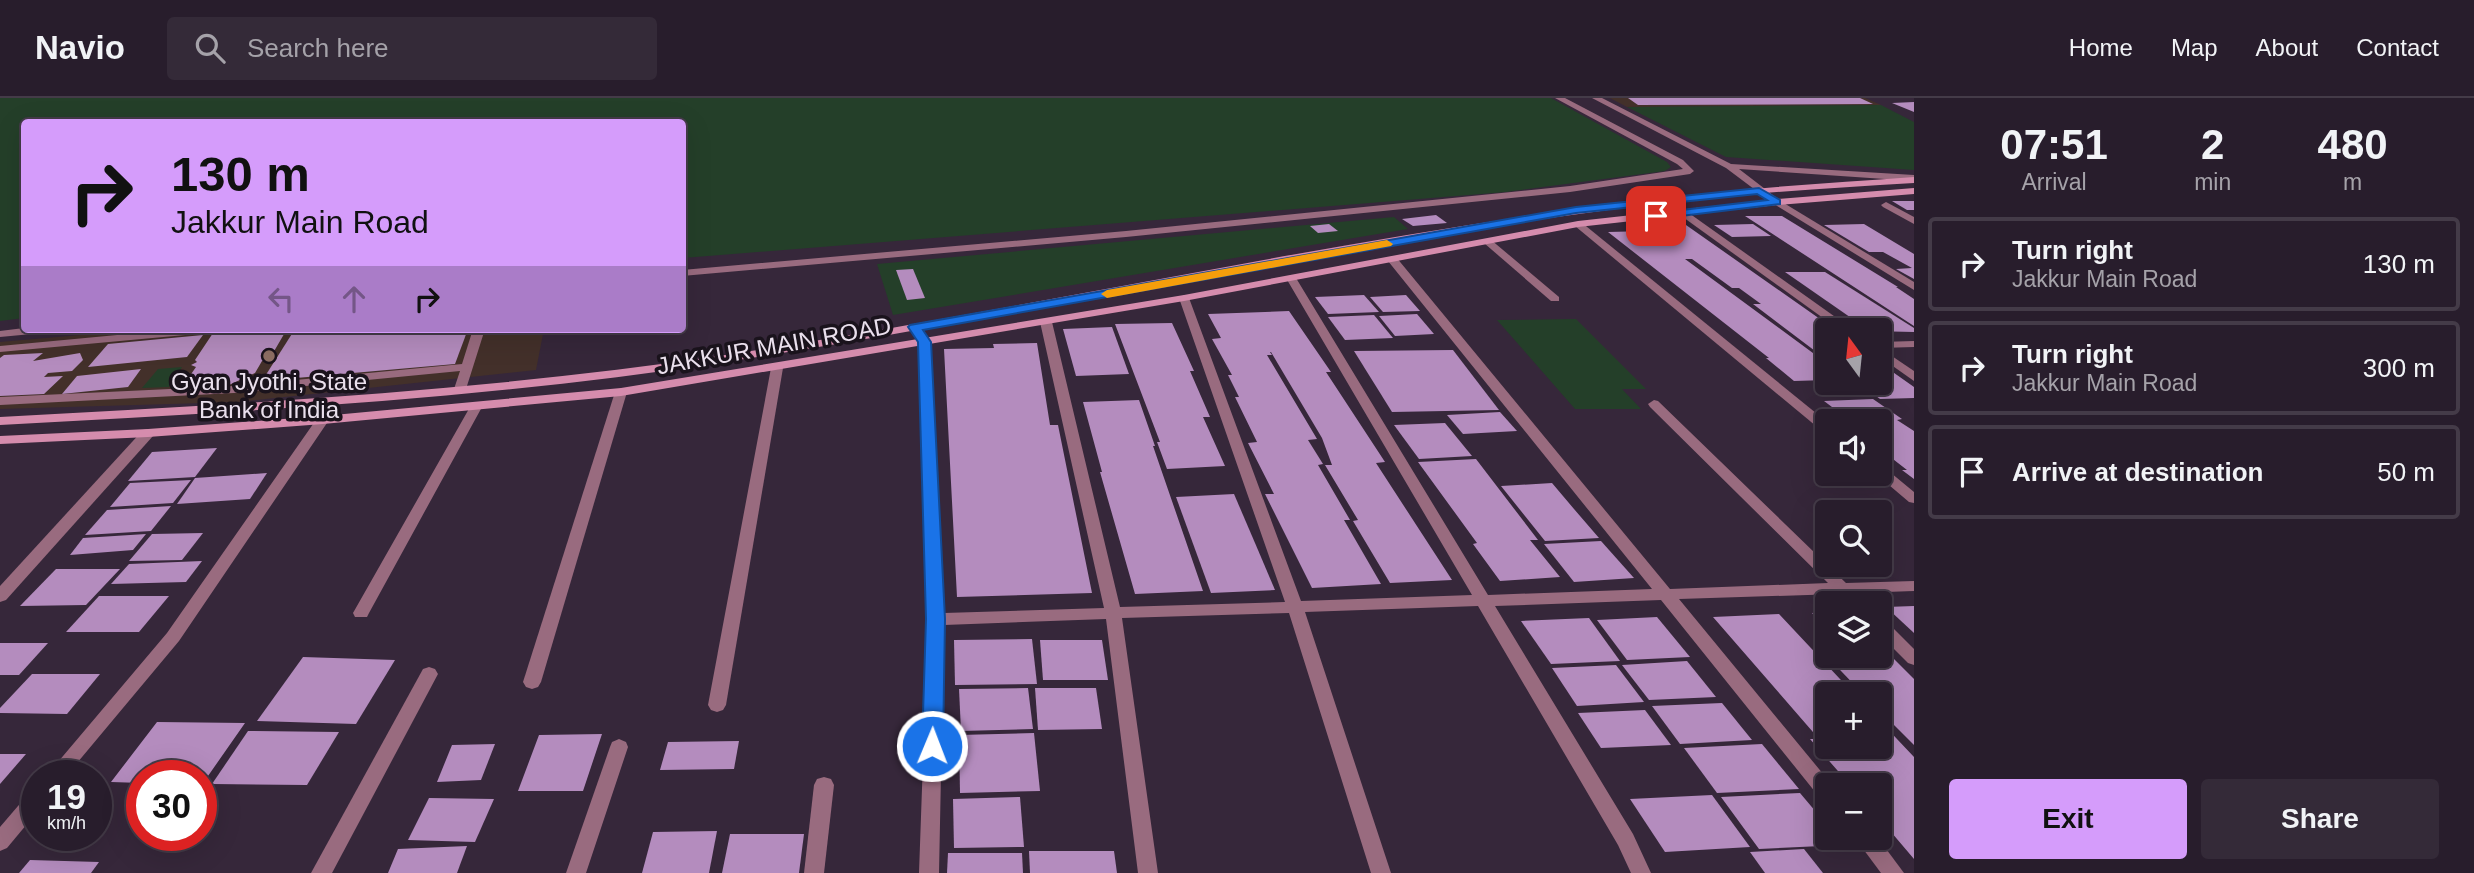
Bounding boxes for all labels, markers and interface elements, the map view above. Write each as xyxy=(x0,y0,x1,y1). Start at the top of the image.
search box xyxy=(167,17,657,80)
text: Navio xyxy=(35,29,125,66)
icon: search xyxy=(191,29,229,67)
text: Search here xyxy=(247,33,389,63)
text: Home xyxy=(2069,34,2133,61)
text: Map xyxy=(2171,34,2218,61)
text: About xyxy=(2256,34,2318,61)
text: Contact xyxy=(2356,34,2439,61)
text: 07:51 xyxy=(2000,121,2108,168)
text: 2 xyxy=(2201,121,2224,168)
text: 480 xyxy=(2318,121,2388,168)
icon: right xyxy=(56,147,147,238)
text: 130 m xyxy=(171,147,310,201)
text: Arrival xyxy=(2021,169,2087,195)
text: min xyxy=(2194,169,2231,195)
text: m xyxy=(2343,169,2362,195)
pin xyxy=(1626,186,1686,246)
icon: arrive xyxy=(1637,197,1675,235)
text: Jakkur Main Road xyxy=(171,204,429,240)
text: Turn right xyxy=(2012,235,2133,265)
icon: right xyxy=(1953,245,1991,283)
text: 130 m xyxy=(2363,249,2435,279)
text: Jakkur Main Road xyxy=(2012,266,2197,292)
icon: left xyxy=(262,280,300,318)
icon: ahead xyxy=(335,280,373,318)
icon: right xyxy=(408,280,446,318)
street label: JAKKUR MAIN ROAD xyxy=(655,312,893,379)
north arrow xyxy=(1815,318,1892,396)
map controls xyxy=(1815,318,1892,850)
text: Turn right xyxy=(2012,339,2133,369)
marker: Gyan Jyothi, State Bank of India xyxy=(261,348,277,364)
icon: right xyxy=(1953,349,1991,387)
text: 300 m xyxy=(2363,353,2435,383)
place label: Gyan Jyothi, State Bank of India xyxy=(171,368,367,423)
text: Jakkur Main Road xyxy=(2012,370,2197,396)
button: sound xyxy=(1815,409,1892,486)
icon: arrive xyxy=(1953,453,1991,491)
text: Arrive at destination xyxy=(2012,457,2263,487)
text: 50 m xyxy=(2377,457,2435,487)
button: search xyxy=(1815,500,1892,577)
button: layers xyxy=(1815,591,1892,668)
button: + xyxy=(1815,682,1892,759)
position arrow xyxy=(895,709,969,783)
speed limit sign: 30 xyxy=(126,760,217,851)
button: − xyxy=(1815,773,1892,850)
text: 19 xyxy=(47,777,86,816)
button: Exit xyxy=(1949,779,2187,859)
button: Share xyxy=(2201,779,2439,859)
text: km/h xyxy=(47,813,86,833)

